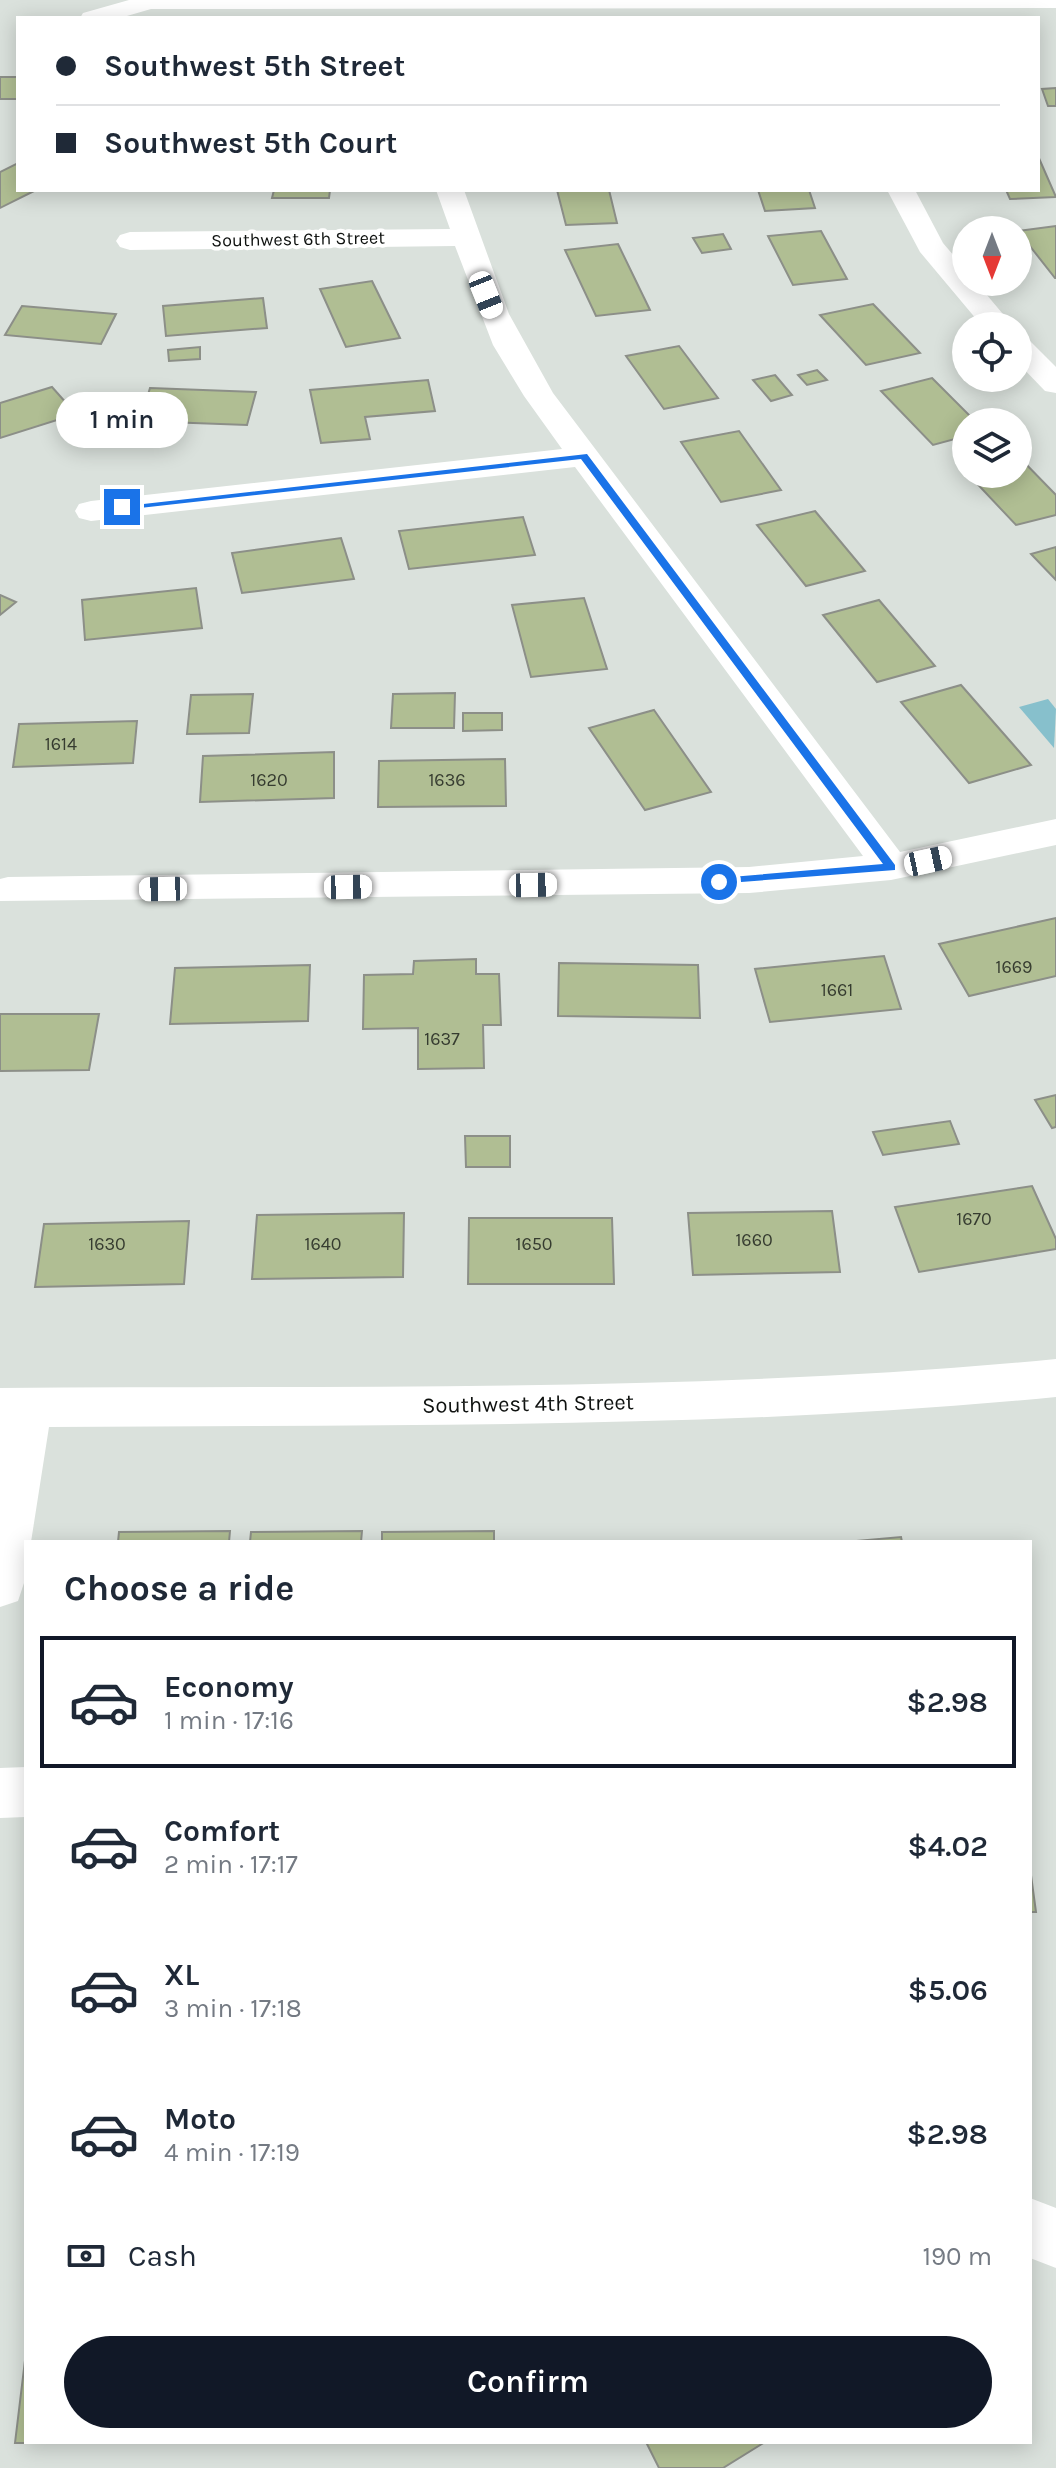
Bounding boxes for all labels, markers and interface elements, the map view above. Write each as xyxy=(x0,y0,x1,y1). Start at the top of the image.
text: Southwest 5th Street xyxy=(104,48,405,84)
text: Southwest 5th Court xyxy=(104,125,397,161)
north arrow xyxy=(952,216,1032,296)
map controls xyxy=(952,216,1032,488)
street label: Southwest 6th Street xyxy=(211,226,385,252)
car xyxy=(466,268,506,322)
button: locate xyxy=(952,312,1032,392)
callout: 1 min xyxy=(56,391,188,447)
text: 1 min xyxy=(90,404,154,435)
button: layers xyxy=(952,408,1032,488)
route end xyxy=(104,489,140,525)
house number: 1614 xyxy=(45,733,77,755)
house number: 1620 xyxy=(250,769,288,791)
house number: 1636 xyxy=(428,769,466,791)
car xyxy=(902,844,954,878)
route start xyxy=(701,864,737,900)
car xyxy=(509,873,557,897)
car xyxy=(324,875,372,899)
car xyxy=(139,877,187,901)
house number: 1669 xyxy=(996,956,1033,978)
house number: 1661 xyxy=(821,979,853,1001)
house number: 1637 xyxy=(424,1028,460,1050)
house number: 1670 xyxy=(956,1208,992,1230)
house number: 1660 xyxy=(735,1229,773,1251)
house number: 1630 xyxy=(88,1233,126,1255)
house number: 1640 xyxy=(305,1233,342,1255)
house number: 1650 xyxy=(515,1233,553,1255)
street label: Southwest 4th Street xyxy=(422,1389,634,1419)
text: Choose a ride xyxy=(64,1567,294,1609)
icon: car xyxy=(68,1666,140,1738)
text: Economy xyxy=(164,1669,294,1705)
text: $2.98 xyxy=(907,1684,988,1720)
text: 1 min · 17:16 xyxy=(164,1705,294,1736)
icon: car xyxy=(68,1810,140,1882)
text: Comfort xyxy=(164,1813,280,1849)
text: $4.02 xyxy=(908,1828,988,1864)
text: 2 min · 17:17 xyxy=(164,1849,298,1880)
icon: car xyxy=(68,1954,140,2026)
text: XL xyxy=(164,1957,199,1993)
text: $5.06 xyxy=(908,1972,988,2008)
text: 3 min · 17:18 xyxy=(164,1993,302,2024)
icon: car xyxy=(68,2098,140,2170)
text: Moto xyxy=(164,2101,236,2137)
text: $2.98 xyxy=(907,2116,988,2152)
text: 4 min · 17:19 xyxy=(164,2137,300,2168)
icon: cash xyxy=(64,2234,108,2278)
text: Cash xyxy=(128,2238,197,2274)
text: 190 m xyxy=(922,2241,992,2272)
button: Confirm xyxy=(64,2336,992,2428)

